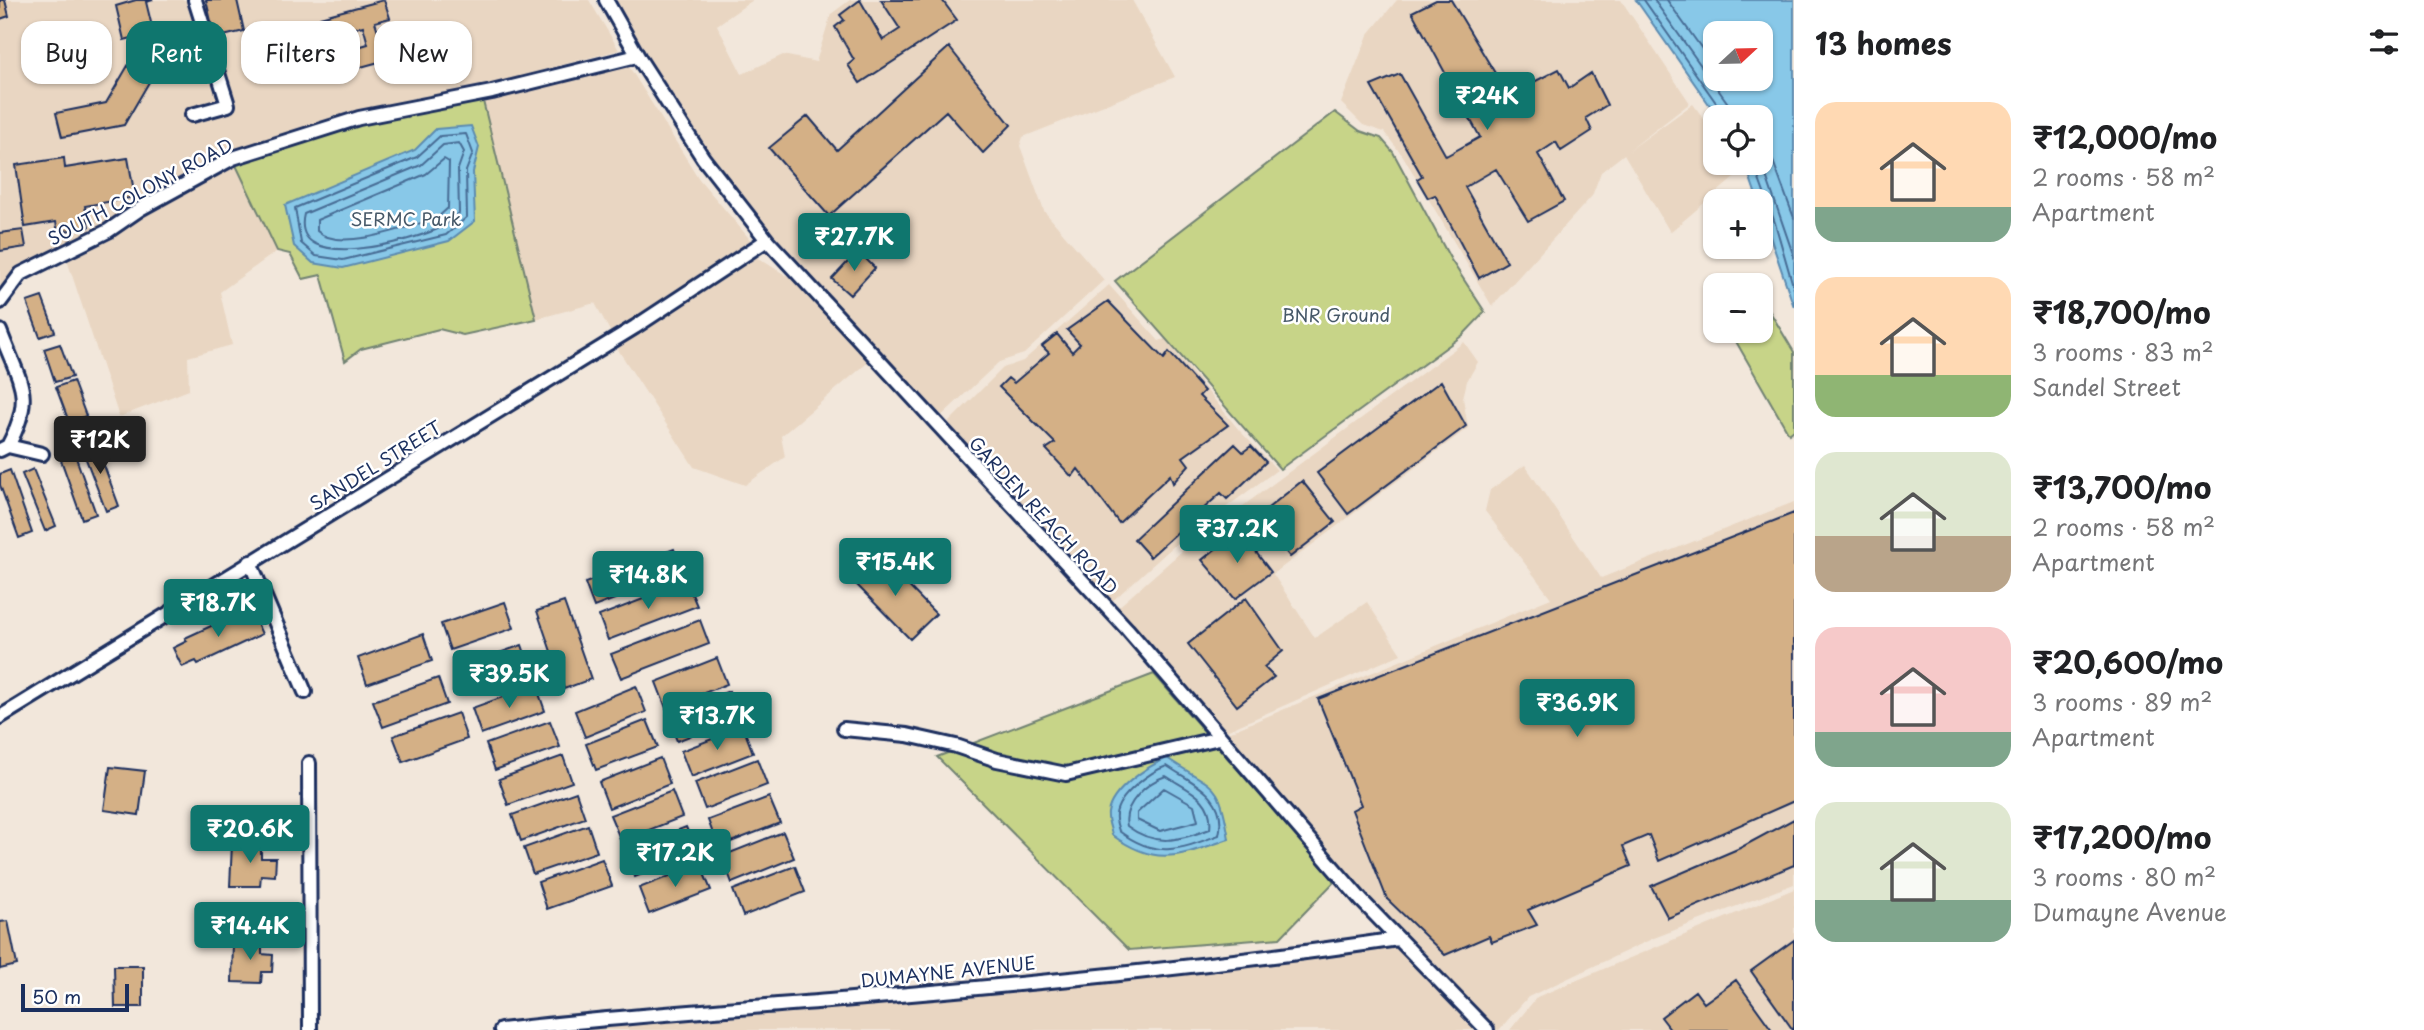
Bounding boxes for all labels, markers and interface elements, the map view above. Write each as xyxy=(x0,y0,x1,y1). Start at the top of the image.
text: 13 homes xyxy=(1815,20,1952,65)
chip: Buy xyxy=(21,21,112,84)
chip: Rent xyxy=(126,21,227,84)
chip: Filters xyxy=(241,21,360,84)
chip: New xyxy=(374,21,472,84)
north arrow xyxy=(1703,21,1773,91)
map controls xyxy=(1703,21,1773,343)
icon: filters xyxy=(2365,23,2403,61)
pin: ₹24K xyxy=(1446,72,1528,132)
text: ₹24K xyxy=(1455,77,1519,112)
button: locate xyxy=(1703,105,1773,175)
text: ₹12,000/mo xyxy=(2032,114,2217,159)
icon: home xyxy=(1871,130,1955,214)
street label: SOUTH COLONY ROAD xyxy=(43,131,237,251)
text: 2 rooms · 58 m² xyxy=(2032,159,2215,194)
button: + xyxy=(1703,189,1773,259)
text: Apartment xyxy=(2032,194,2155,229)
park label: SERMC Park xyxy=(351,205,462,232)
pin: ₹27.7K xyxy=(797,214,911,273)
text: ₹27.7K xyxy=(814,218,894,253)
button: − xyxy=(1703,273,1773,343)
text: ₹18,700/mo xyxy=(2032,289,2211,334)
park label: BNR Ground xyxy=(1282,301,1390,328)
icon: home xyxy=(1871,305,1955,389)
text: 3 rooms · 83 m² xyxy=(2032,334,2214,369)
text: Sandel Street xyxy=(2032,369,2181,404)
street label: SANDEL STREET xyxy=(304,413,447,517)
pin: ₹12K xyxy=(59,416,141,476)
text: ₹12K xyxy=(70,421,130,456)
street label: GARDEN REACH ROAD xyxy=(963,430,1125,600)
text: ₹13,700/mo xyxy=(2032,464,2211,509)
icon: home xyxy=(1871,480,1955,564)
pin: ₹37.2K xyxy=(1180,505,1294,565)
text: 2 rooms · 58 m² xyxy=(2032,509,2215,544)
text: ₹37.2K xyxy=(1196,510,1278,545)
pin: ₹15.4K xyxy=(838,538,952,598)
text: ₹15.4K xyxy=(855,543,935,578)
text: Apartment xyxy=(2032,544,2155,579)
pin: ₹14.8K xyxy=(591,552,705,611)
text: ₹14.8K xyxy=(608,556,688,591)
pin: ₹18.7K xyxy=(161,580,275,639)
text: ₹18.7K xyxy=(180,584,256,619)
text: ₹20,600/mo xyxy=(2032,639,2223,684)
pin: ₹39.5K xyxy=(452,650,566,710)
text: ₹39.5K xyxy=(469,655,549,690)
icon: home xyxy=(1871,655,1955,739)
pin: ₹36.9K xyxy=(1520,680,1634,739)
text: ₹36.9K xyxy=(1536,684,1618,719)
text: 3 rooms · 89 m² xyxy=(2032,684,2212,719)
pin: ₹13.7K xyxy=(660,692,774,752)
text: ₹13.7K xyxy=(679,697,755,732)
text: Apartment xyxy=(2032,719,2155,754)
pin: ₹20.6K xyxy=(193,806,307,865)
text: ₹20.6K xyxy=(206,810,294,845)
text: ₹17,200/mo xyxy=(2032,814,2211,859)
pin: ₹17.2K xyxy=(618,830,732,889)
icon: home xyxy=(1871,830,1955,914)
text: ₹17.2K xyxy=(636,834,714,869)
text: 3 rooms · 80 m² xyxy=(2032,859,2216,894)
text: Dumayne Avenue xyxy=(2032,894,2227,929)
pin: ₹14.4K xyxy=(193,902,307,962)
text: ₹14.4K xyxy=(210,907,290,942)
street label: DUMAYNE AVENUE xyxy=(859,948,1037,994)
scale bar xyxy=(21,981,130,1013)
text: 50 m xyxy=(32,982,81,1010)

